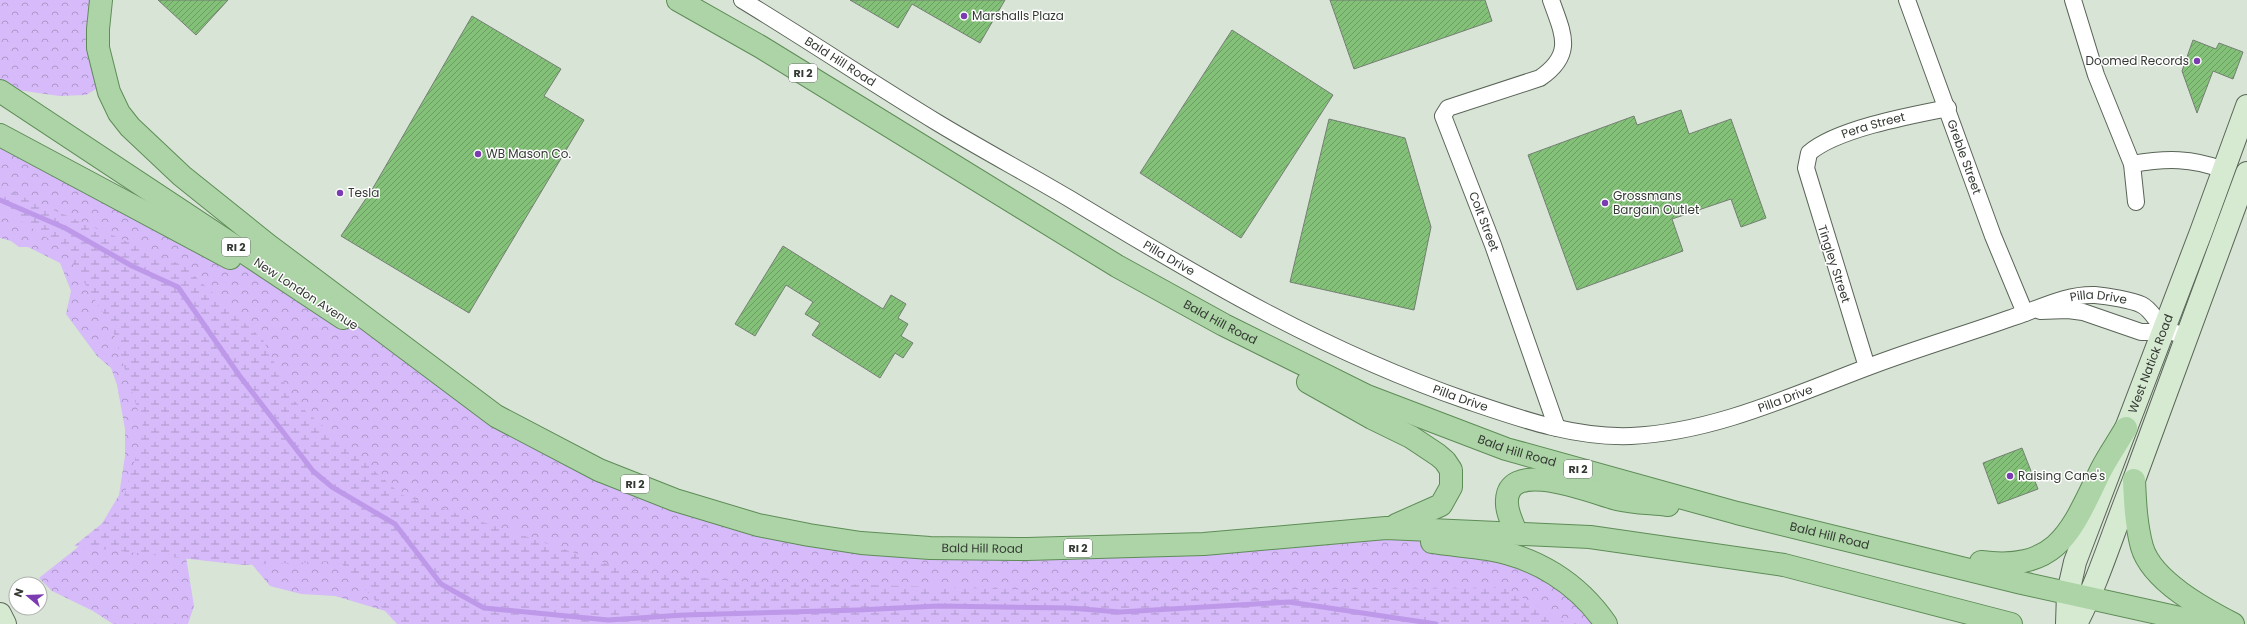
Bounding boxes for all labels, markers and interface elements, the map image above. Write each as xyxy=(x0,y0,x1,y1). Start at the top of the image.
place label: Marshalls Plaza xyxy=(972,7,1064,24)
marker: Marshalls Plaza xyxy=(959,11,969,21)
street label: Bald Hill Road xyxy=(802,32,879,90)
place label: Doomed Records xyxy=(2085,52,2189,69)
marker: Doomed Records xyxy=(2192,56,2202,66)
road number: RI 2 xyxy=(789,64,817,82)
street label: Pera Street xyxy=(1839,108,1907,142)
street label: Greble Street xyxy=(1943,117,1986,196)
place label: WB Mason Co. xyxy=(486,145,571,162)
marker: WB Mason Co. xyxy=(473,149,483,159)
place label: Tesla xyxy=(348,184,379,201)
place label: Grossmans Bargain Outlet xyxy=(1613,187,1699,218)
marker: Tesla xyxy=(335,188,345,198)
street label: Colt Street xyxy=(1465,189,1504,253)
marker: Grossmans Bargain Outlet xyxy=(1600,198,1610,208)
street label: Tingley Street xyxy=(1814,223,1855,305)
street label: Pilla Drive xyxy=(1140,236,1198,279)
road number: RI 2 xyxy=(222,238,250,256)
street label: New London Avenue xyxy=(251,253,362,334)
street label: Pilla Drive xyxy=(2068,286,2129,308)
street label: Bald Hill Road xyxy=(1181,295,1260,348)
street label: West Natick Road xyxy=(2124,312,2177,416)
street label: Pilla Drive xyxy=(1431,380,1490,415)
street label: Pilla Drive xyxy=(1755,380,1815,416)
street label: Bald Hill Road xyxy=(1475,430,1558,471)
road number: RI 2 xyxy=(1564,460,1592,478)
place label: Raising Cane's xyxy=(2018,467,2105,484)
marker: Raising Cane's xyxy=(2005,471,2015,481)
road number: RI 2 xyxy=(621,475,649,493)
street label: Bald Hill Road xyxy=(1788,517,1871,553)
street label: Bald Hill Road xyxy=(941,539,1023,557)
road number: RI 2 xyxy=(1064,539,1092,557)
north arrow xyxy=(8,576,48,616)
text: N xyxy=(10,586,27,599)

